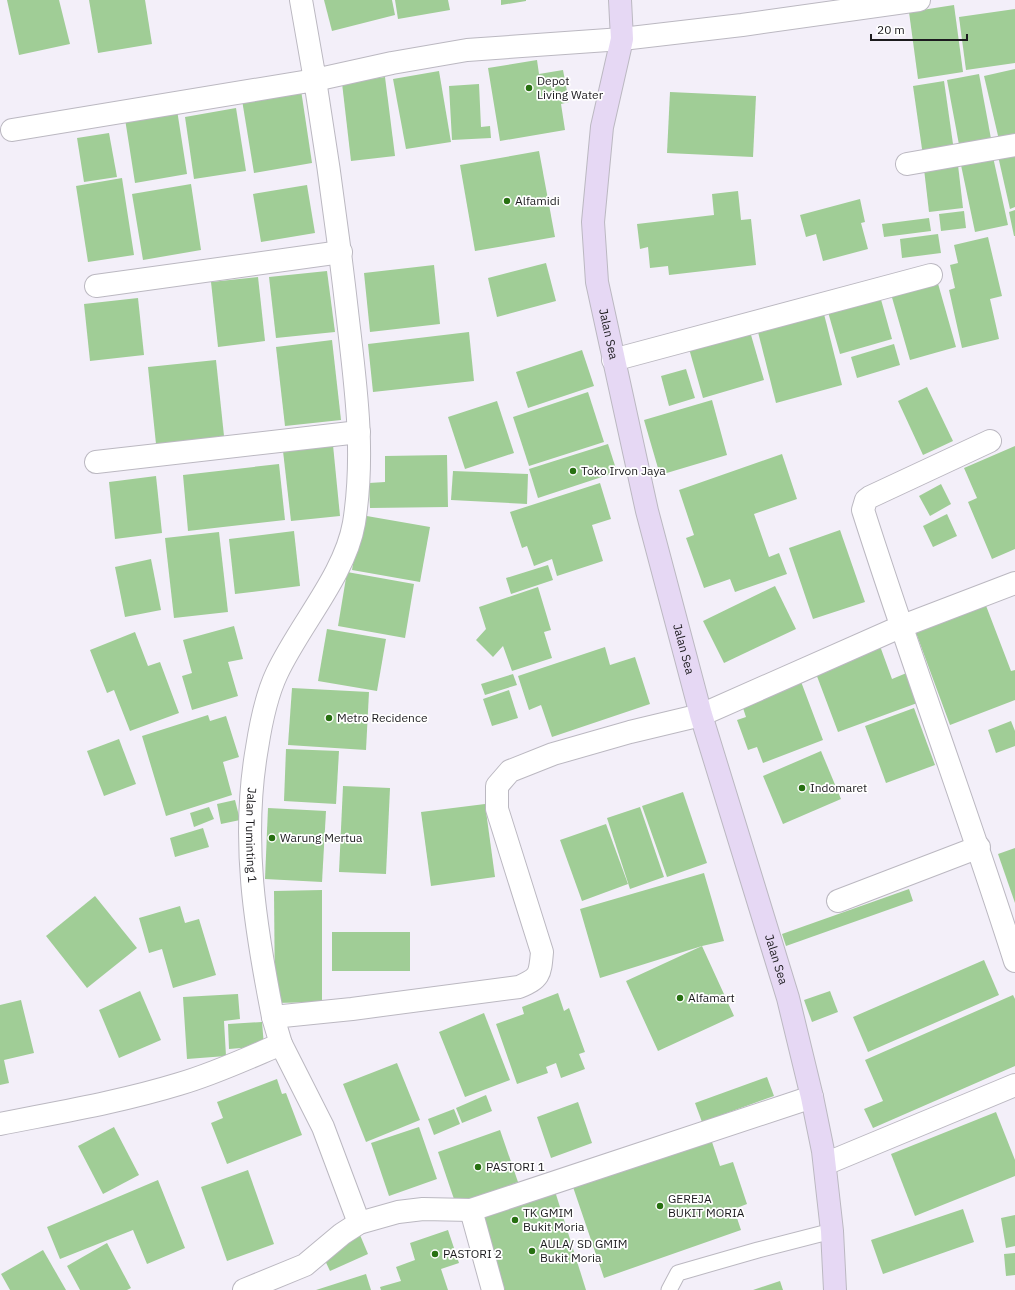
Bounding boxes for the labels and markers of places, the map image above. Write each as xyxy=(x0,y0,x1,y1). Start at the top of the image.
place label: Depot Living Water xyxy=(537,73,604,102)
marker: Depot Living Water xyxy=(524,83,534,93)
place label: Alfamidi xyxy=(515,193,560,208)
marker: Alfamidi xyxy=(502,196,512,206)
place label: Toko Irvon Jaya xyxy=(581,463,666,478)
marker: Toko Irvon Jaya xyxy=(568,466,578,476)
place label: Metro Recidence xyxy=(337,710,428,725)
marker: Metro Recidence xyxy=(324,713,334,723)
place label: Indomaret xyxy=(810,780,867,795)
marker: Indomaret xyxy=(797,783,807,793)
place label: Warung Mertua xyxy=(280,830,363,845)
marker: Warung Mertua xyxy=(267,833,277,843)
place label: Alfamart xyxy=(688,990,735,1005)
marker: Alfamart xyxy=(675,993,685,1003)
place label: PASTORI 1 xyxy=(486,1159,545,1174)
marker: PASTORI 1 xyxy=(473,1162,483,1172)
place label: GEREJA BUKIT MORIA xyxy=(668,1191,745,1220)
marker: GEREJA BUKIT MORIA xyxy=(655,1201,665,1211)
place label: TK GMIM Bukit Moria xyxy=(523,1205,585,1234)
marker: TK GMIM Bukit Moria xyxy=(510,1215,520,1225)
place label: AULA/ SD GMIM Bukit Moria xyxy=(540,1236,628,1265)
place label: PASTORI 2 xyxy=(443,1246,502,1261)
marker: AULA/ SD GMIM Bukit Moria xyxy=(527,1246,537,1256)
marker: PASTORI 2 xyxy=(430,1249,440,1259)

